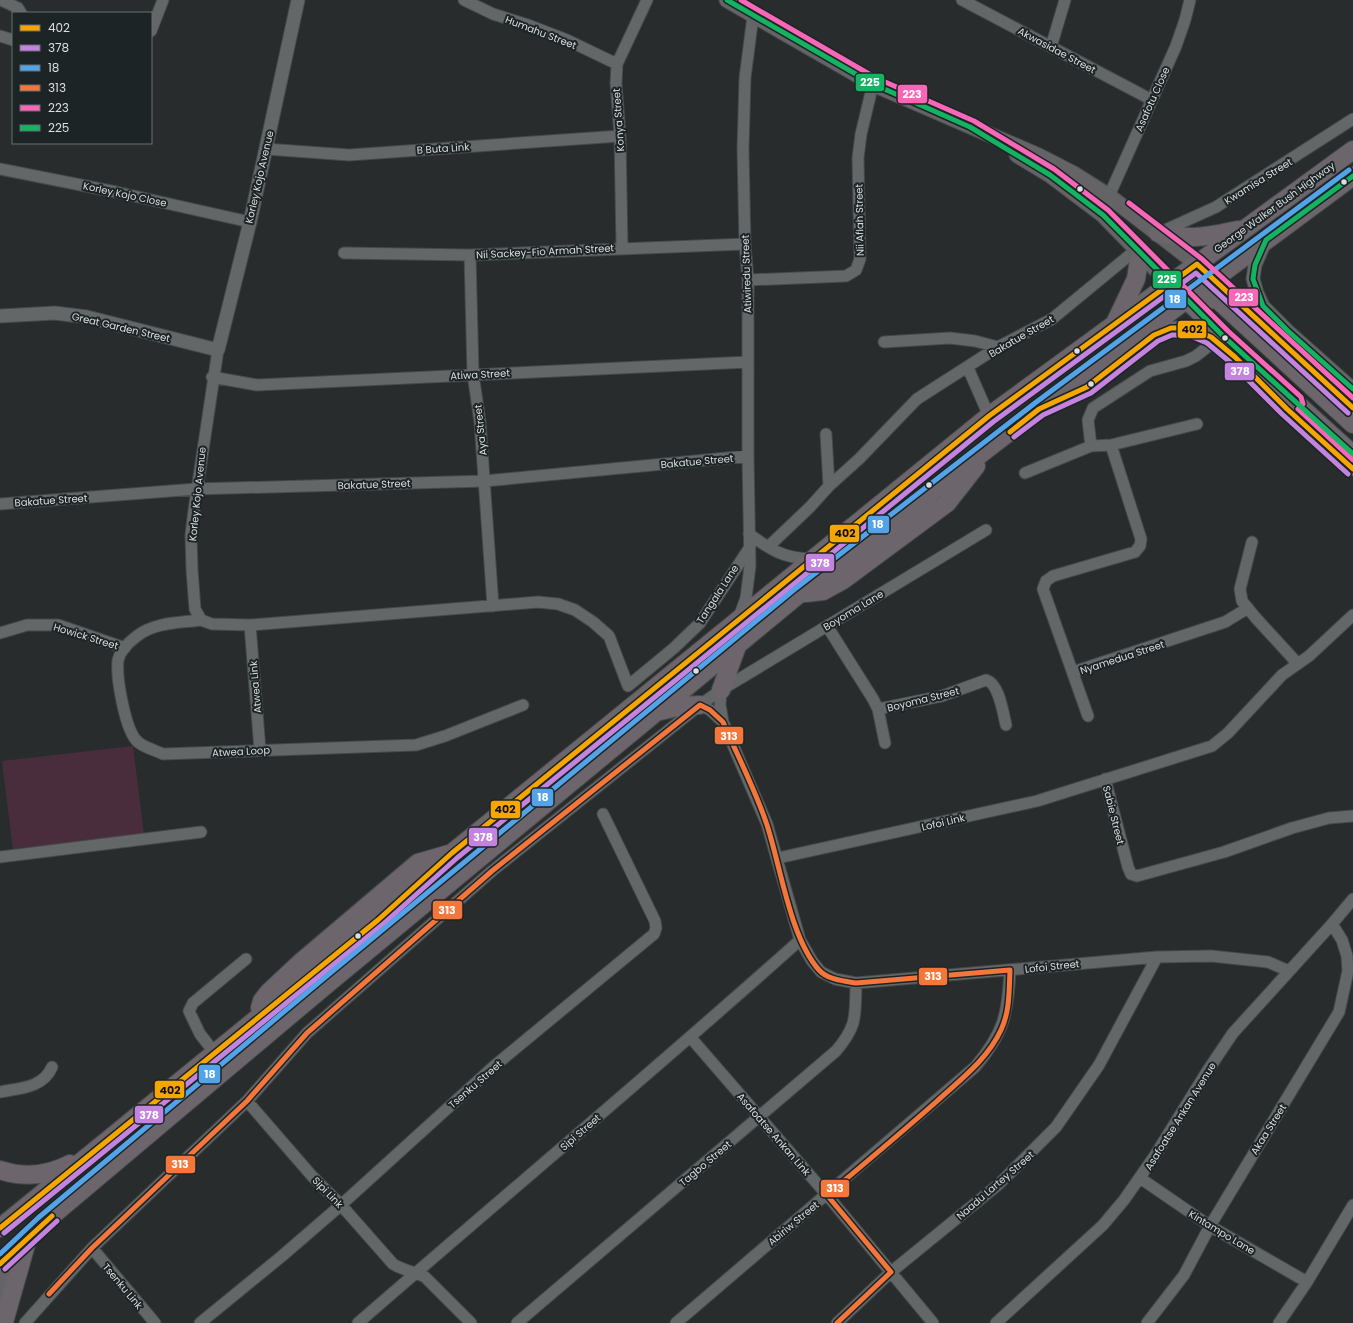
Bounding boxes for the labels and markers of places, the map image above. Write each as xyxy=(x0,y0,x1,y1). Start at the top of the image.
unlabelled marker xyxy=(1339,177,1349,187)
unlabelled marker xyxy=(1075,184,1085,194)
unlabelled marker xyxy=(1220,333,1230,343)
unlabelled marker xyxy=(1072,346,1082,356)
unlabelled marker xyxy=(1086,379,1096,389)
unlabelled marker xyxy=(924,480,934,490)
unlabelled marker xyxy=(691,666,701,676)
unlabelled marker xyxy=(353,931,363,941)

